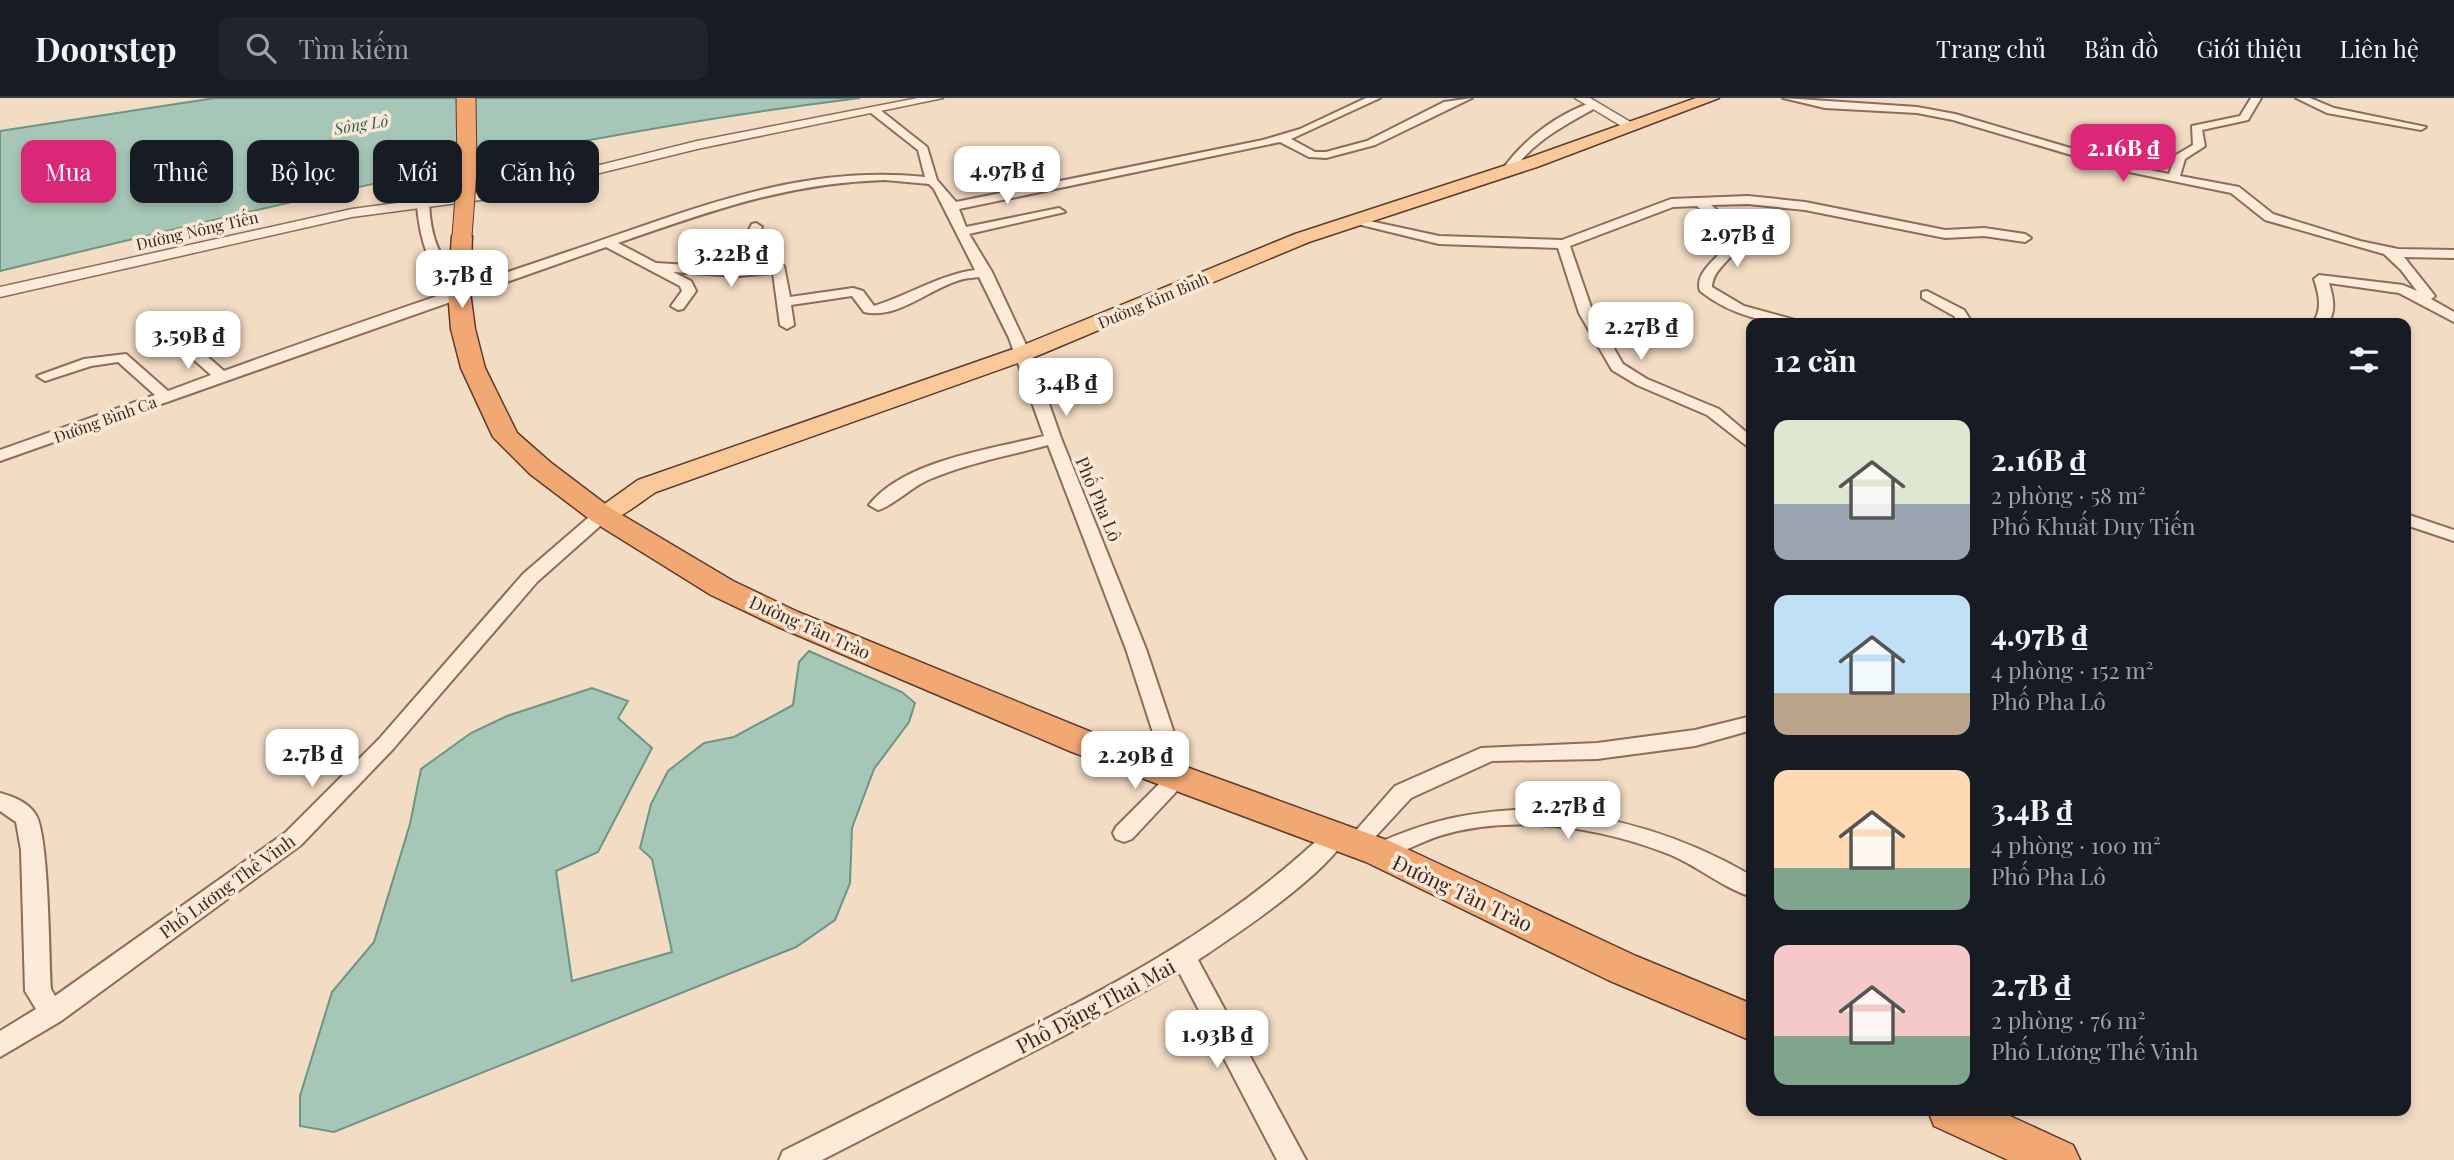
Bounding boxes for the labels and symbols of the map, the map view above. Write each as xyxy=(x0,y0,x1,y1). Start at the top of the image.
water label: Sông Lô xyxy=(332,109,391,139)
pin: 2.16B ₫ xyxy=(2058,125,2188,184)
pin: 4.97B ₫ xyxy=(942,146,1072,206)
street label: Đường Nông Tiến xyxy=(133,204,261,254)
pin: 2.97B ₫ xyxy=(1672,209,1802,269)
pin: 3.22B ₫ xyxy=(666,230,796,289)
pin: 3.7B ₫ xyxy=(405,250,519,310)
street label: Đường Kim Bình xyxy=(1094,267,1212,333)
pin: 2.27B ₫ xyxy=(1576,302,1706,362)
pin: 3.59B ₫ xyxy=(123,312,253,371)
pin: 3.4B ₫ xyxy=(1009,358,1123,418)
street label: Đường Bình Ca xyxy=(51,391,159,447)
street label: Phố Pha Lô xyxy=(1070,452,1130,545)
street label: Đường Tân Trào xyxy=(746,590,874,664)
pin: 2.7B ₫ xyxy=(255,730,369,789)
pin: 2.29B ₫ xyxy=(1070,732,1200,791)
pin: 2.27B ₫ xyxy=(1503,782,1633,841)
street label: Phố Lương Thế Vinh xyxy=(153,827,300,943)
street label: Đường Tân Trào xyxy=(1388,847,1538,937)
street label: Phố Đặng Thai Mai xyxy=(1010,951,1180,1059)
pin: 1.93B ₫ xyxy=(1152,1010,1282,1070)

